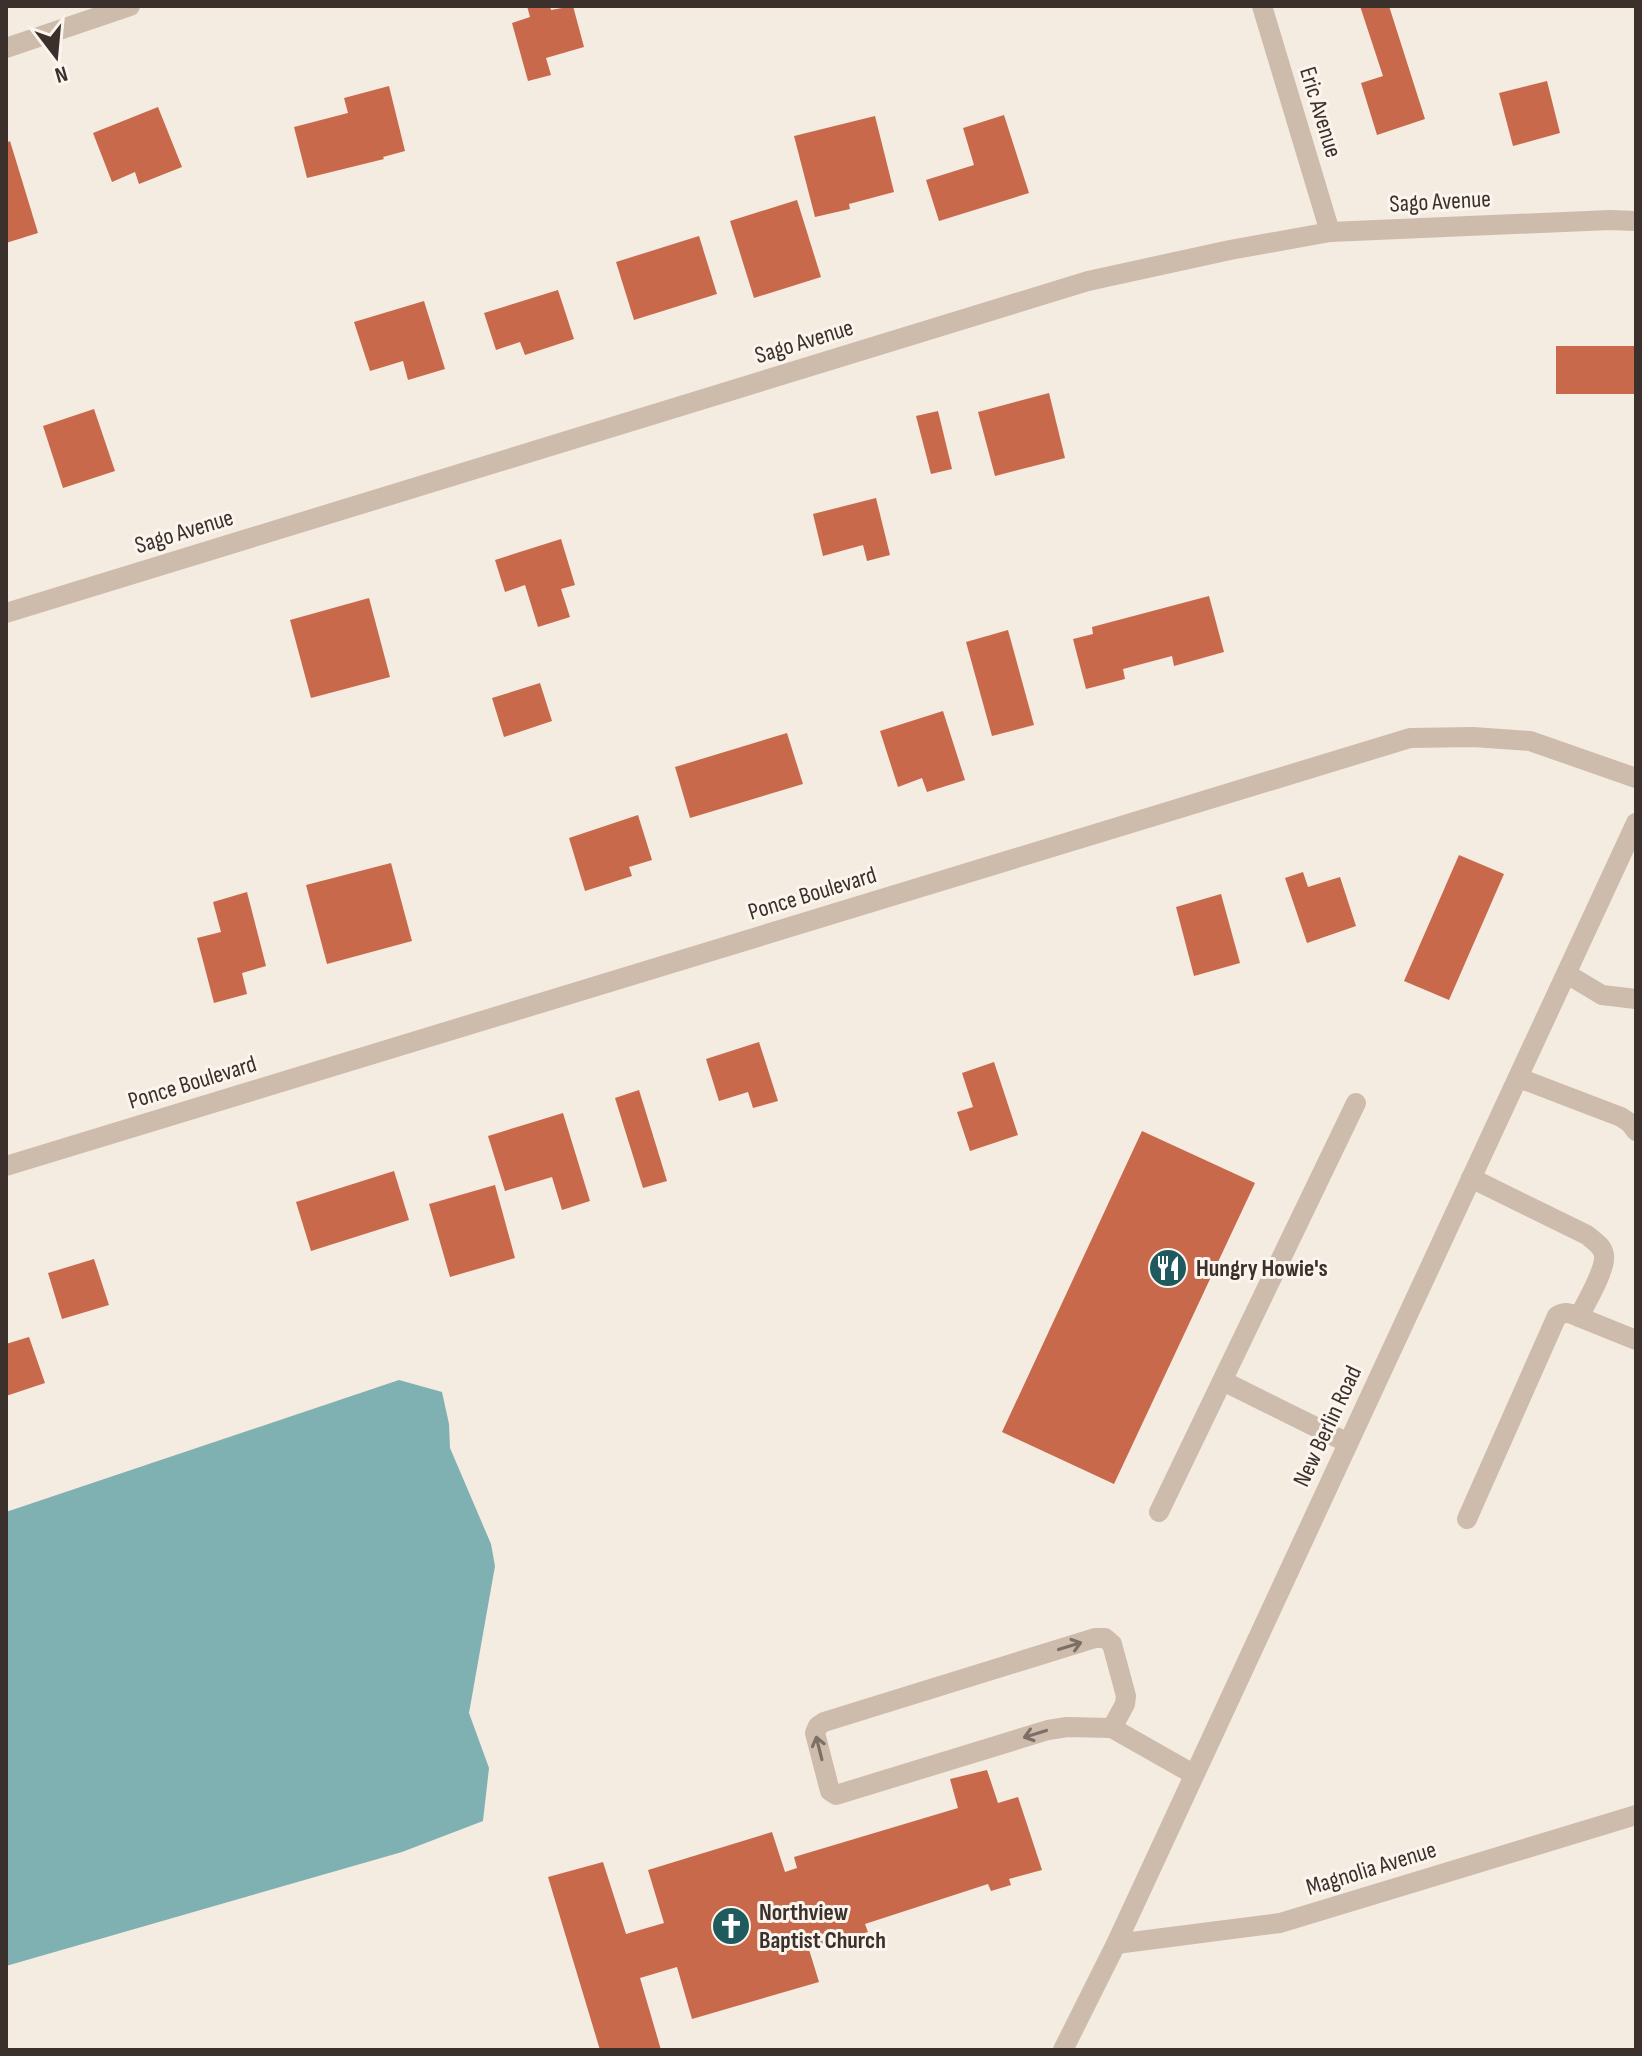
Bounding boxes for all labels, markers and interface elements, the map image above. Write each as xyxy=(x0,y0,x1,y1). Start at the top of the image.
north arrow xyxy=(16,16,96,96)
text: N xyxy=(52,59,70,88)
street label: Eric Avenue xyxy=(1293,63,1348,161)
street label: Sago Avenue xyxy=(1389,184,1491,219)
street label: Sago Avenue xyxy=(751,313,857,370)
street label: Sago Avenue xyxy=(131,503,237,560)
street label: Ponce Boulevard xyxy=(744,860,880,927)
street label: Ponce Boulevard xyxy=(124,1049,260,1116)
restaurant icon: Hungry Howie's xyxy=(1147,1247,1189,1289)
place label: Hungry Howie's xyxy=(1196,1254,1328,1283)
street label: New Berlin Road xyxy=(1287,1361,1368,1491)
one-way arrow xyxy=(1057,1637,1082,1652)
one-way arrow xyxy=(1022,1727,1048,1742)
one-way arrow xyxy=(811,1736,826,1762)
street label: Magnolia Avenue xyxy=(1303,1835,1440,1902)
place label: Northview Baptist Church xyxy=(759,1898,886,1955)
church icon: Northview Baptist Church xyxy=(710,1905,752,1947)

